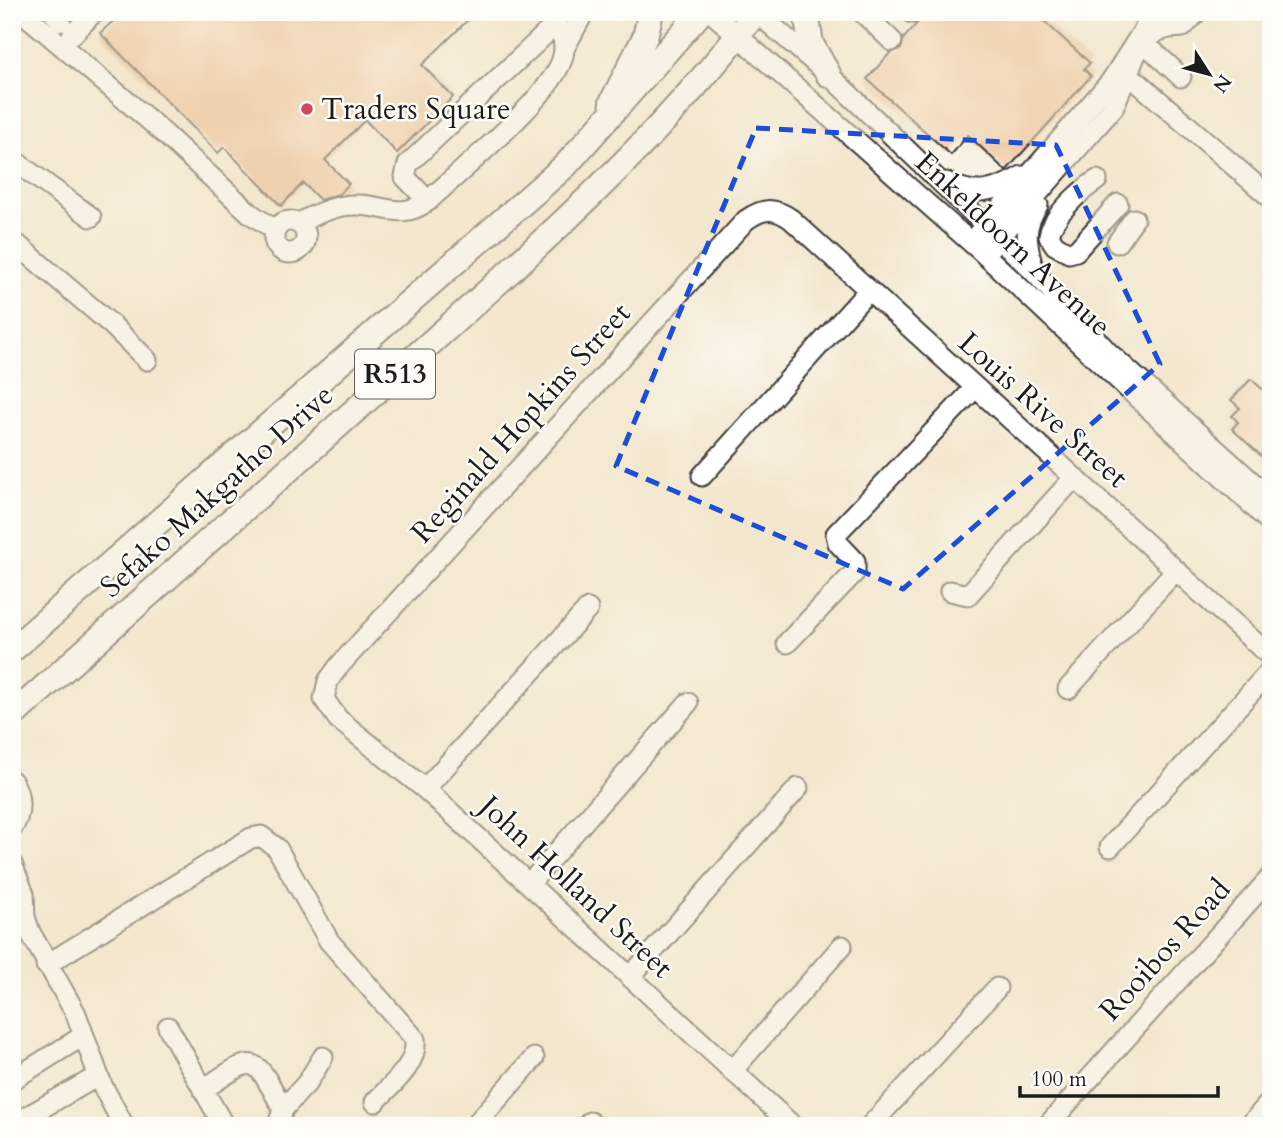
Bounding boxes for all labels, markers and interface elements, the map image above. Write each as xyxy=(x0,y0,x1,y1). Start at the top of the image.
north arrow xyxy=(1174,38,1244,108)
text: N xyxy=(1206,69,1237,98)
place label: Traders Square xyxy=(321,89,511,130)
marker: Traders Square xyxy=(299,101,315,117)
street label: Enkeldoorn Avenue xyxy=(906,142,1120,346)
street label: Reginald Hopkins Street xyxy=(402,294,640,552)
street label: Louis Rive Street xyxy=(949,323,1137,498)
road number: R513 xyxy=(355,350,435,398)
street label: Sefako Makgatho Drive xyxy=(91,375,343,607)
street label: John Holland Street xyxy=(467,784,682,988)
street label: Rooibos Road xyxy=(1090,870,1240,1030)
scale bar xyxy=(1020,1054,1218,1098)
text: 100 m xyxy=(1031,1065,1087,1094)

